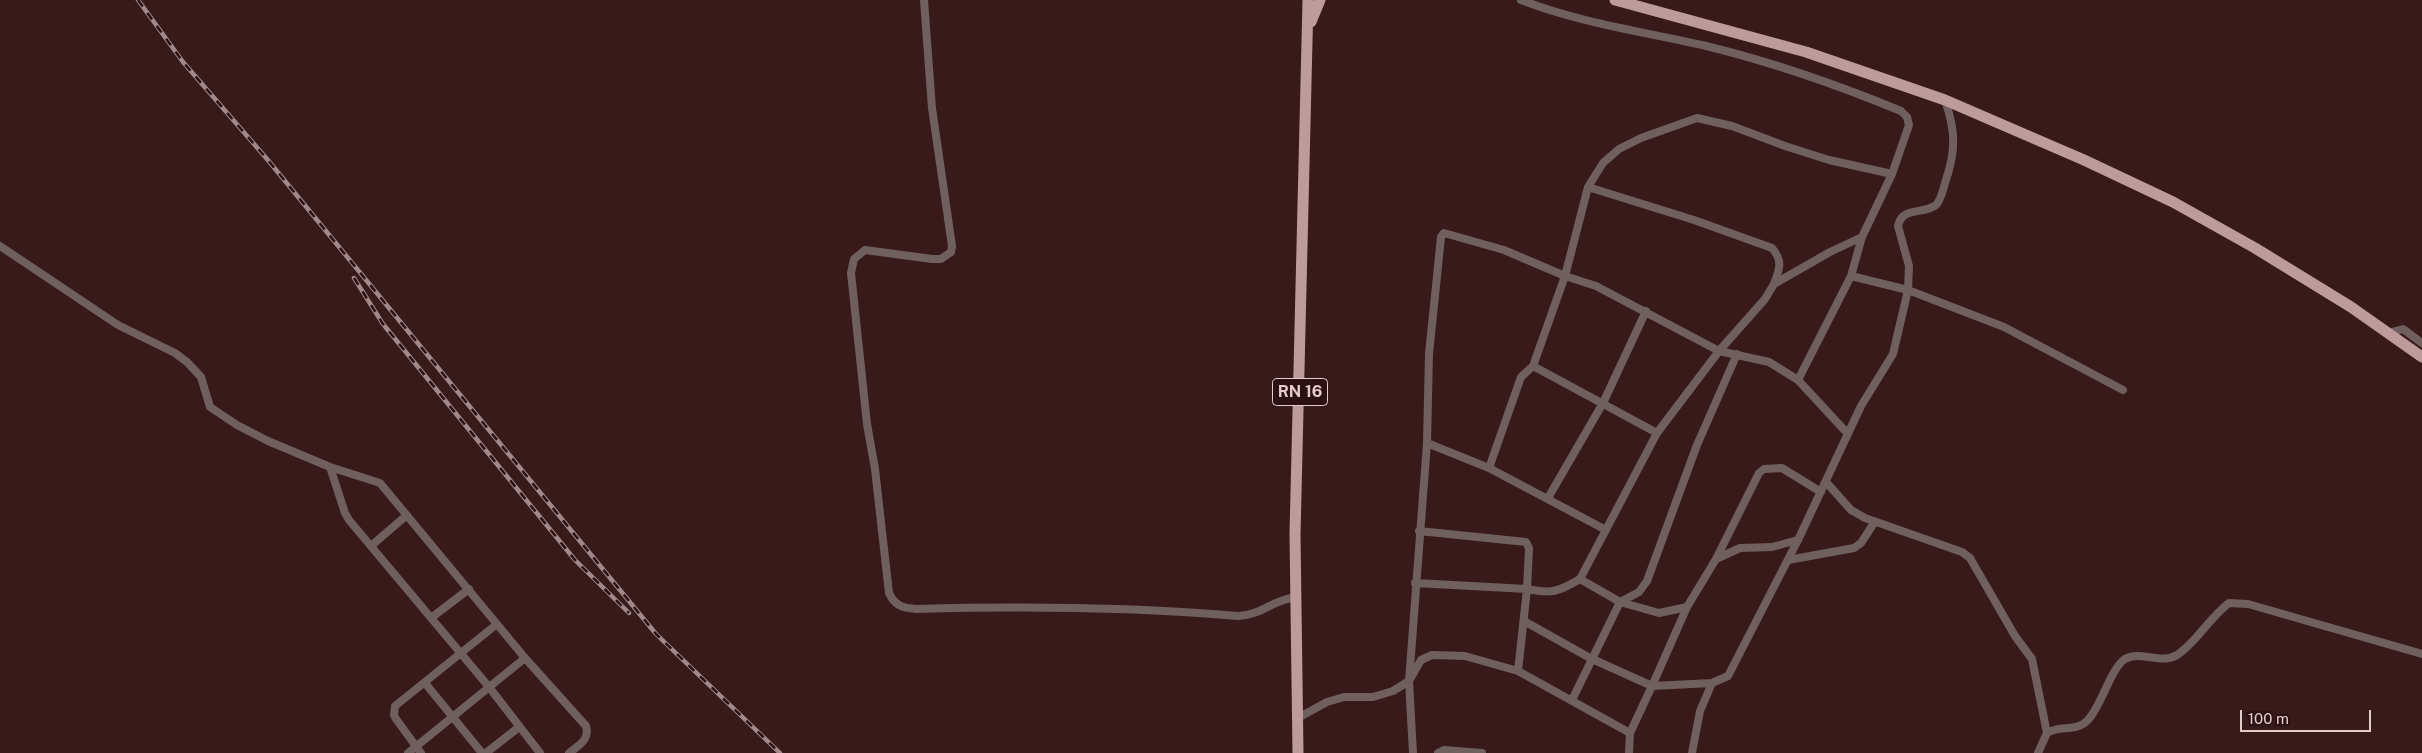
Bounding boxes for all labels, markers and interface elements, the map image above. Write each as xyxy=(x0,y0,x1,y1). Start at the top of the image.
road number: RN 16 xyxy=(1272,378,1328,406)
scale bar xyxy=(2242,700,2373,732)
text: 100 m xyxy=(2248,710,2289,727)

